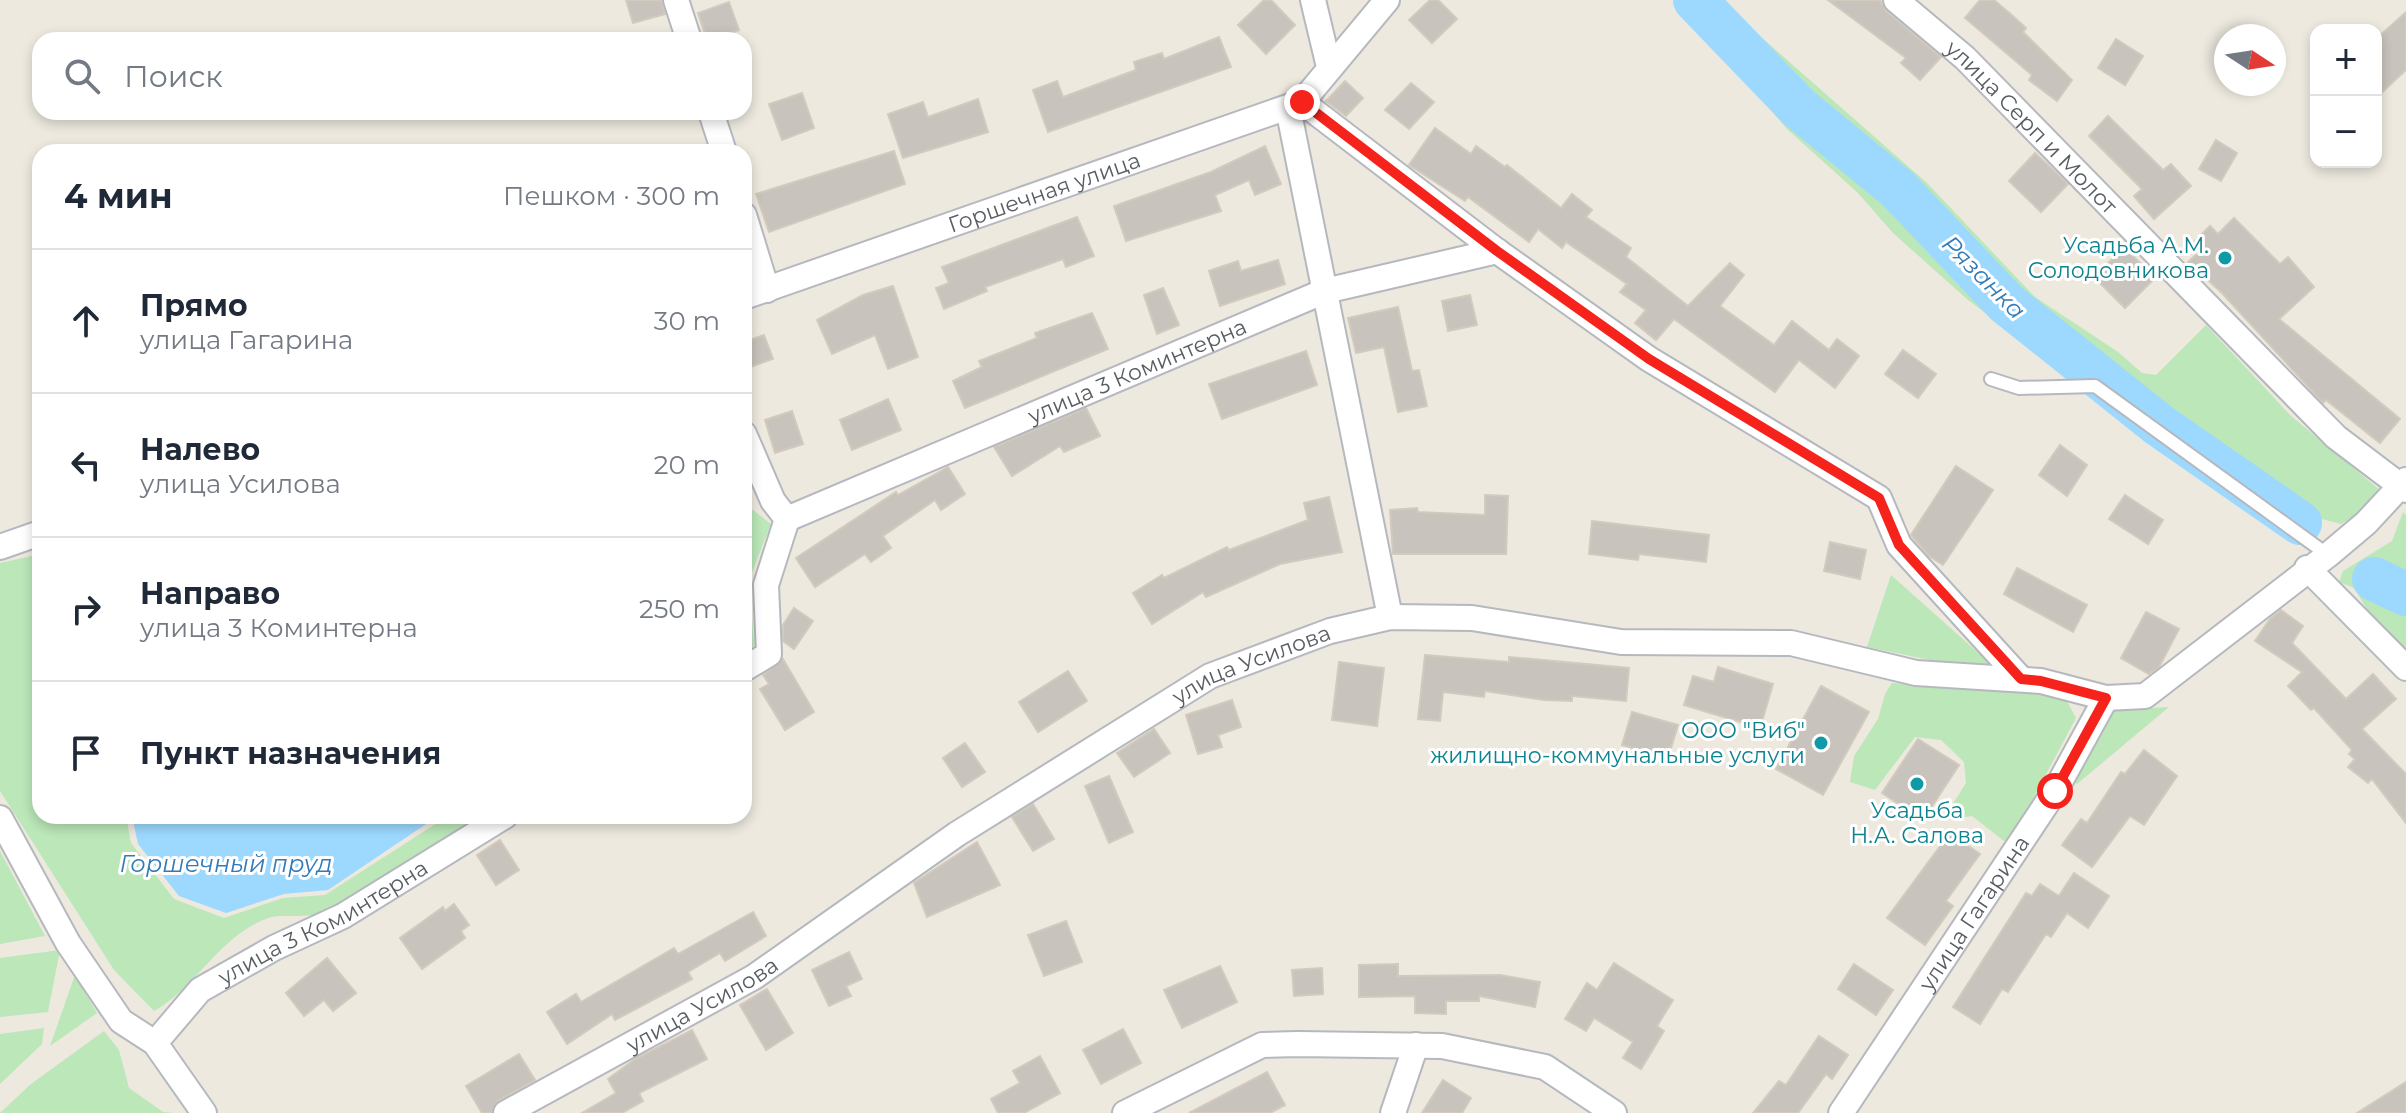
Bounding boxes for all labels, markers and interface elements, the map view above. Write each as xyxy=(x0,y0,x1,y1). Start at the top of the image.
north arrow xyxy=(2214,24,2286,96)
map controls xyxy=(2310,24,2382,168)
button: + xyxy=(2310,24,2382,96)
search box xyxy=(32,32,752,120)
street label: улица Серп и Молот xyxy=(1940,34,2124,220)
icon: search xyxy=(60,54,104,98)
text: Поиск xyxy=(124,58,223,95)
route end xyxy=(1284,84,1320,120)
button: − xyxy=(2310,96,2382,168)
street label: Горшечная улица xyxy=(945,146,1144,238)
text: 4 мин xyxy=(64,175,173,217)
text: Пешком · 300 m xyxy=(503,180,720,212)
water label: Рязанка xyxy=(1936,229,2032,325)
place label: Усадьба А.М. Солодовникова xyxy=(2028,232,2209,284)
marker: Усадьба А.М. Солодовникова xyxy=(2216,249,2234,267)
text: Прямо xyxy=(140,287,248,324)
icon: ahead xyxy=(64,299,108,343)
text: 30 m xyxy=(654,305,720,337)
street label: улица 3 Коминтерна xyxy=(1023,312,1251,429)
text: улица Гагарина xyxy=(140,324,353,356)
text: Налево xyxy=(140,431,260,468)
icon: left xyxy=(64,443,108,487)
text: 20 m xyxy=(654,449,720,481)
text: улица Усилова xyxy=(140,468,341,500)
text: Направо xyxy=(140,575,280,612)
icon: right xyxy=(64,587,108,631)
text: 250 m xyxy=(639,593,720,625)
text: улица 3 Коминтерна xyxy=(140,612,418,644)
street label: улица Усилова xyxy=(1166,619,1334,710)
place label: ООО "Виб" жилищно-коммунальные услуги xyxy=(1430,717,1805,769)
icon: arrive xyxy=(64,731,108,775)
marker: ООО "Виб" жилищно-коммунальные услуги xyxy=(1812,734,1830,752)
text: Пункт назначения xyxy=(140,735,441,772)
route start xyxy=(2037,773,2073,809)
marker: Усадьба Н.А. Салова xyxy=(1908,775,1926,793)
place label: Усадьба Н.А. Салова xyxy=(1850,797,1984,849)
street label: улица Гагарина xyxy=(1912,830,2035,997)
water label: Горшечный пруд xyxy=(119,849,333,878)
street label: улица 3 Коминтерна xyxy=(212,854,433,991)
street label: улица Усилова xyxy=(621,951,783,1058)

